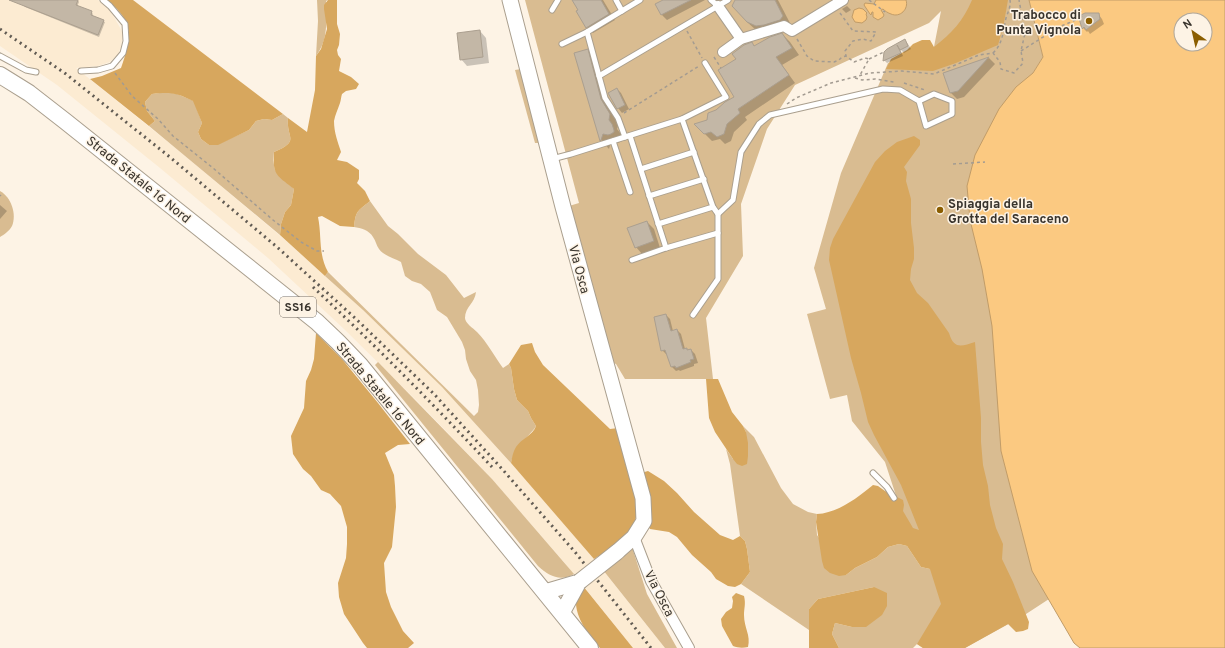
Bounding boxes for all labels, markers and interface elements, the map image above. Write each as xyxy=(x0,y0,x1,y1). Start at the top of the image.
place label: Trabocco di Punta Vignola xyxy=(996,8,1081,39)
north arrow xyxy=(1173,12,1213,52)
marker: Trabocco di Punta Vignola xyxy=(1084,16,1094,26)
text: N xyxy=(1181,17,1195,33)
street label: Strada Statale 16 Nord xyxy=(82,134,193,227)
place label: Spiaggia della Grotta del Saraceno xyxy=(948,197,1069,228)
marker: Spiaggia della Grotta del Saraceno xyxy=(935,205,945,215)
street label: Via Osca xyxy=(564,243,592,296)
road number: SS16 xyxy=(280,297,316,317)
street label: Strada Statale 16 Nord xyxy=(332,340,427,449)
street label: Via Osca xyxy=(640,568,677,620)

